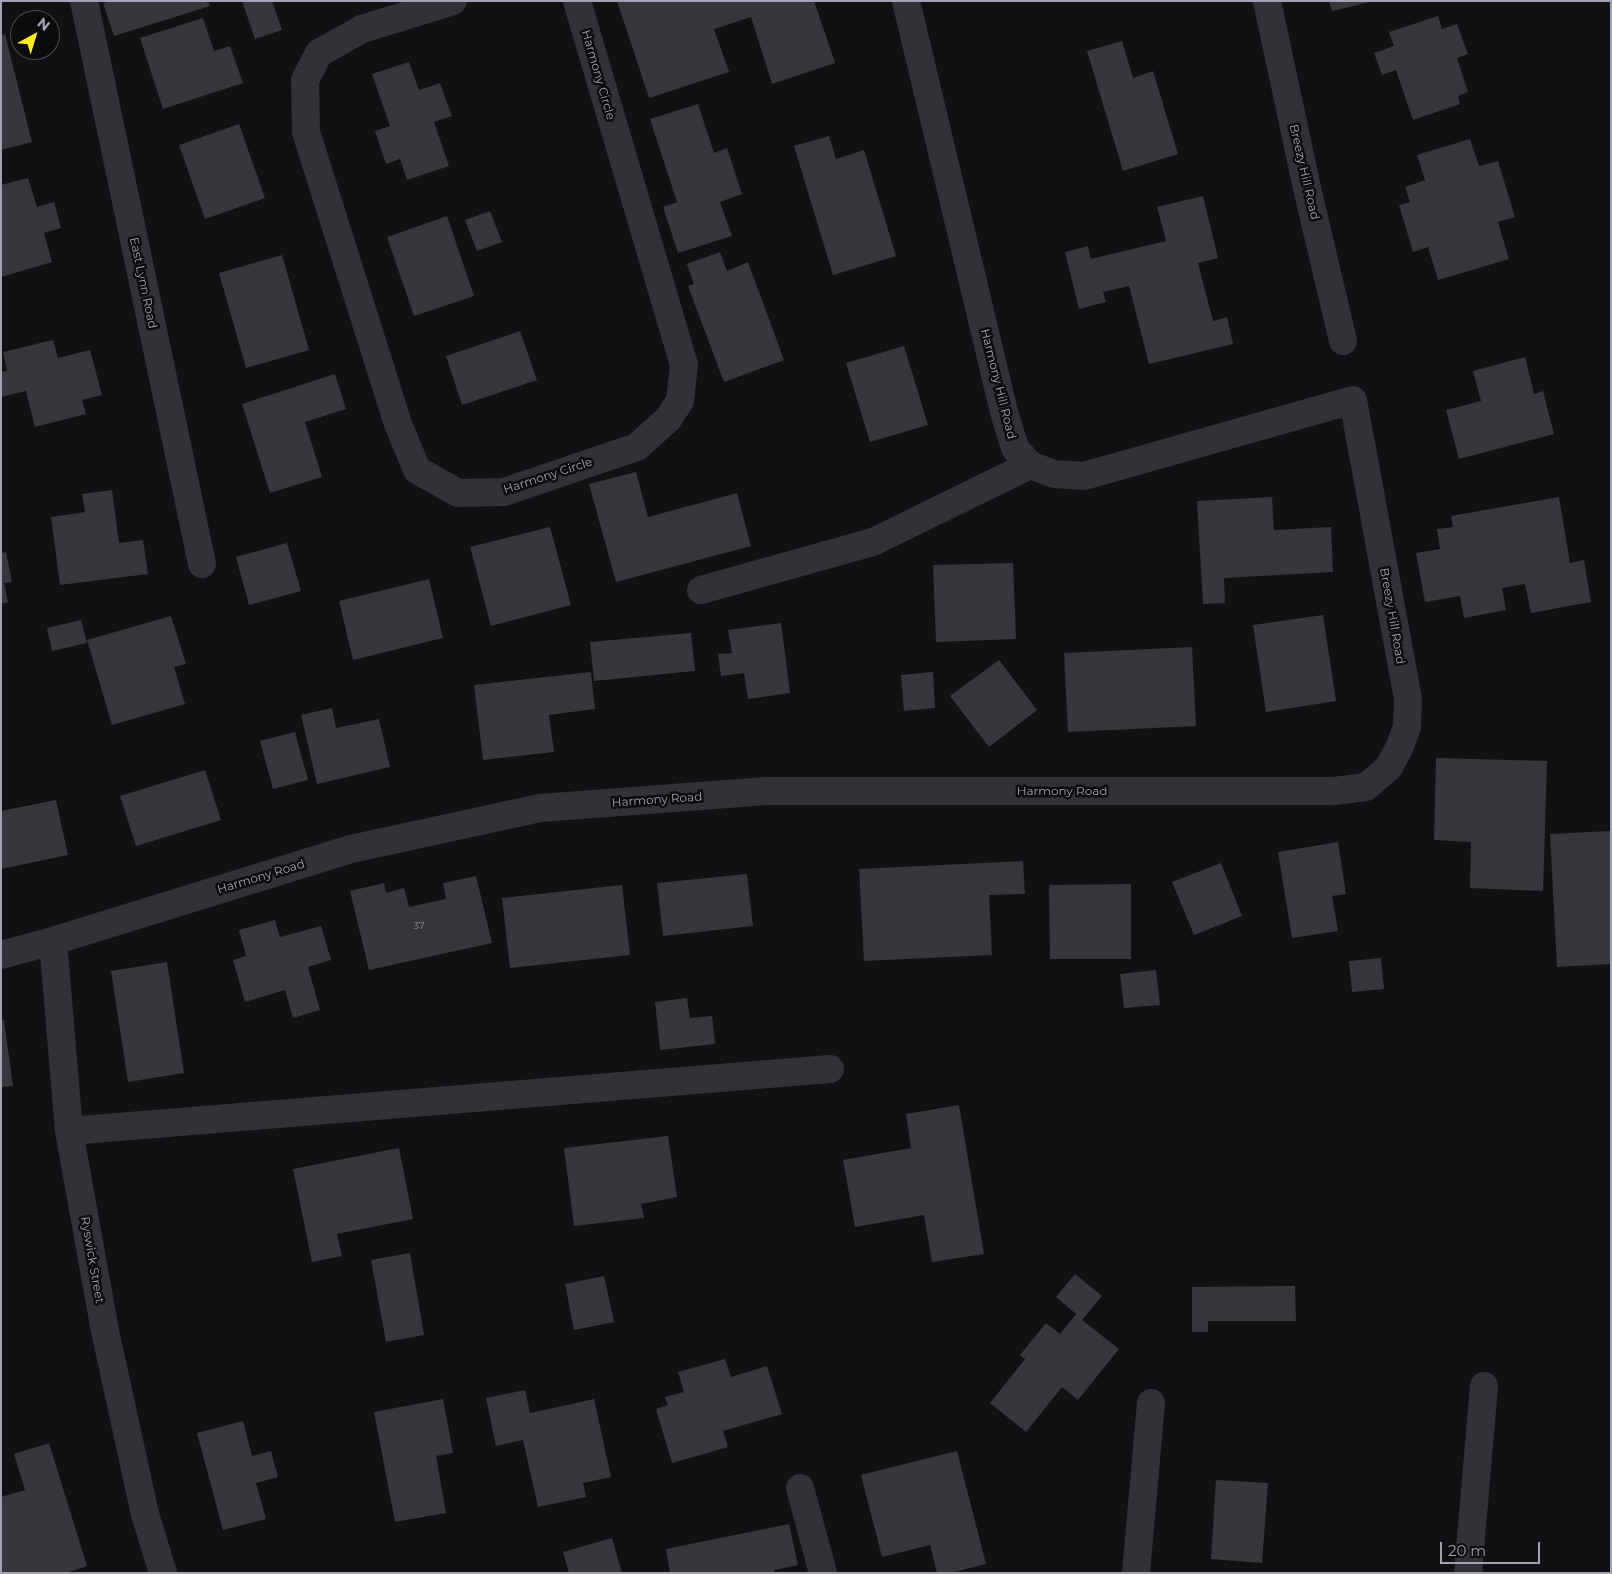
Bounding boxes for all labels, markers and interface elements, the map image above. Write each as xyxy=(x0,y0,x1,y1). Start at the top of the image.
north arrow xyxy=(10,10,60,60)
text: N xyxy=(34,14,54,35)
street label: Harmony Circle xyxy=(578,28,618,122)
street label: Breezy Hill Road xyxy=(1286,123,1322,221)
street label: East Lynn Road xyxy=(126,236,160,330)
street label: Harmony Hill Road xyxy=(977,327,1019,441)
street label: Harmony Circle xyxy=(502,455,594,497)
street label: Breezy Hill Road xyxy=(1376,567,1408,665)
street label: Harmony Road xyxy=(1017,784,1107,798)
street label: Harmony Road xyxy=(611,790,703,810)
street label: Harmony Road xyxy=(216,857,306,897)
house number: 37 xyxy=(413,920,425,932)
street label: Ryswick Street xyxy=(77,1215,107,1305)
scale bar xyxy=(1442,1532,1542,1564)
text: 20 m xyxy=(1448,1541,1486,1560)

